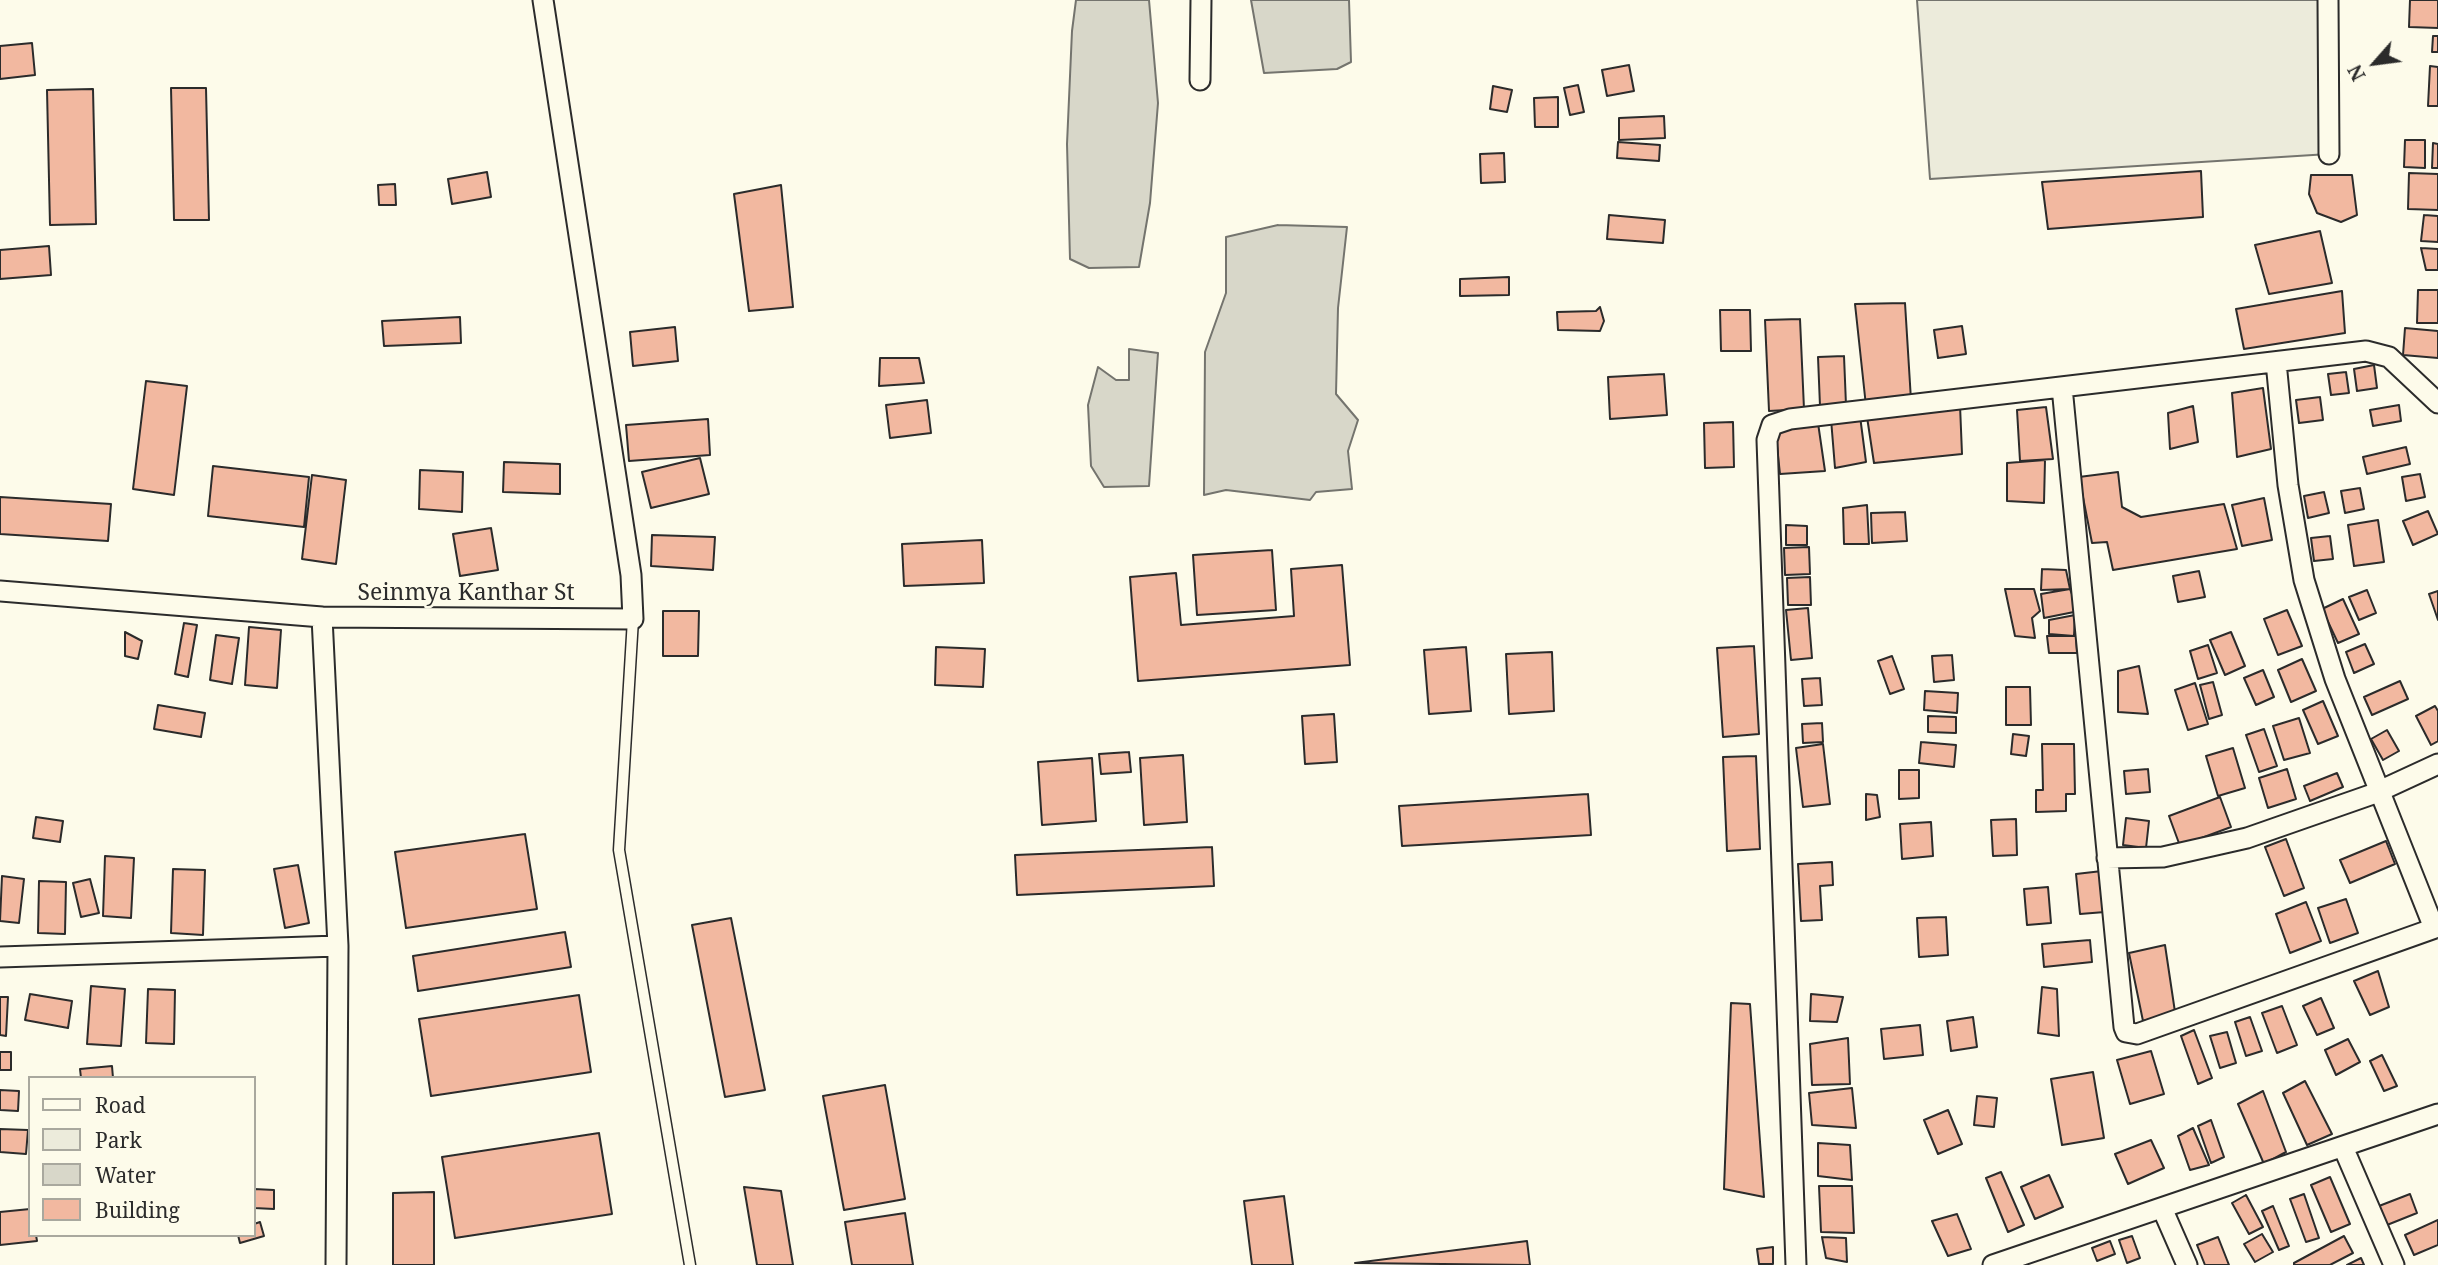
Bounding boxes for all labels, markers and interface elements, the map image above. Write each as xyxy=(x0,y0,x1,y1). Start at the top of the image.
north arrow xyxy=(2340,28,2410,98)
text: N xyxy=(2341,60,2371,86)
street label: Seinmya Kanthar St xyxy=(357,579,575,607)
legend xyxy=(28,1076,256,1237)
text: Road xyxy=(95,1091,146,1119)
text: Park xyxy=(95,1126,142,1154)
text: Water xyxy=(95,1161,156,1189)
text: Building xyxy=(95,1196,180,1224)

